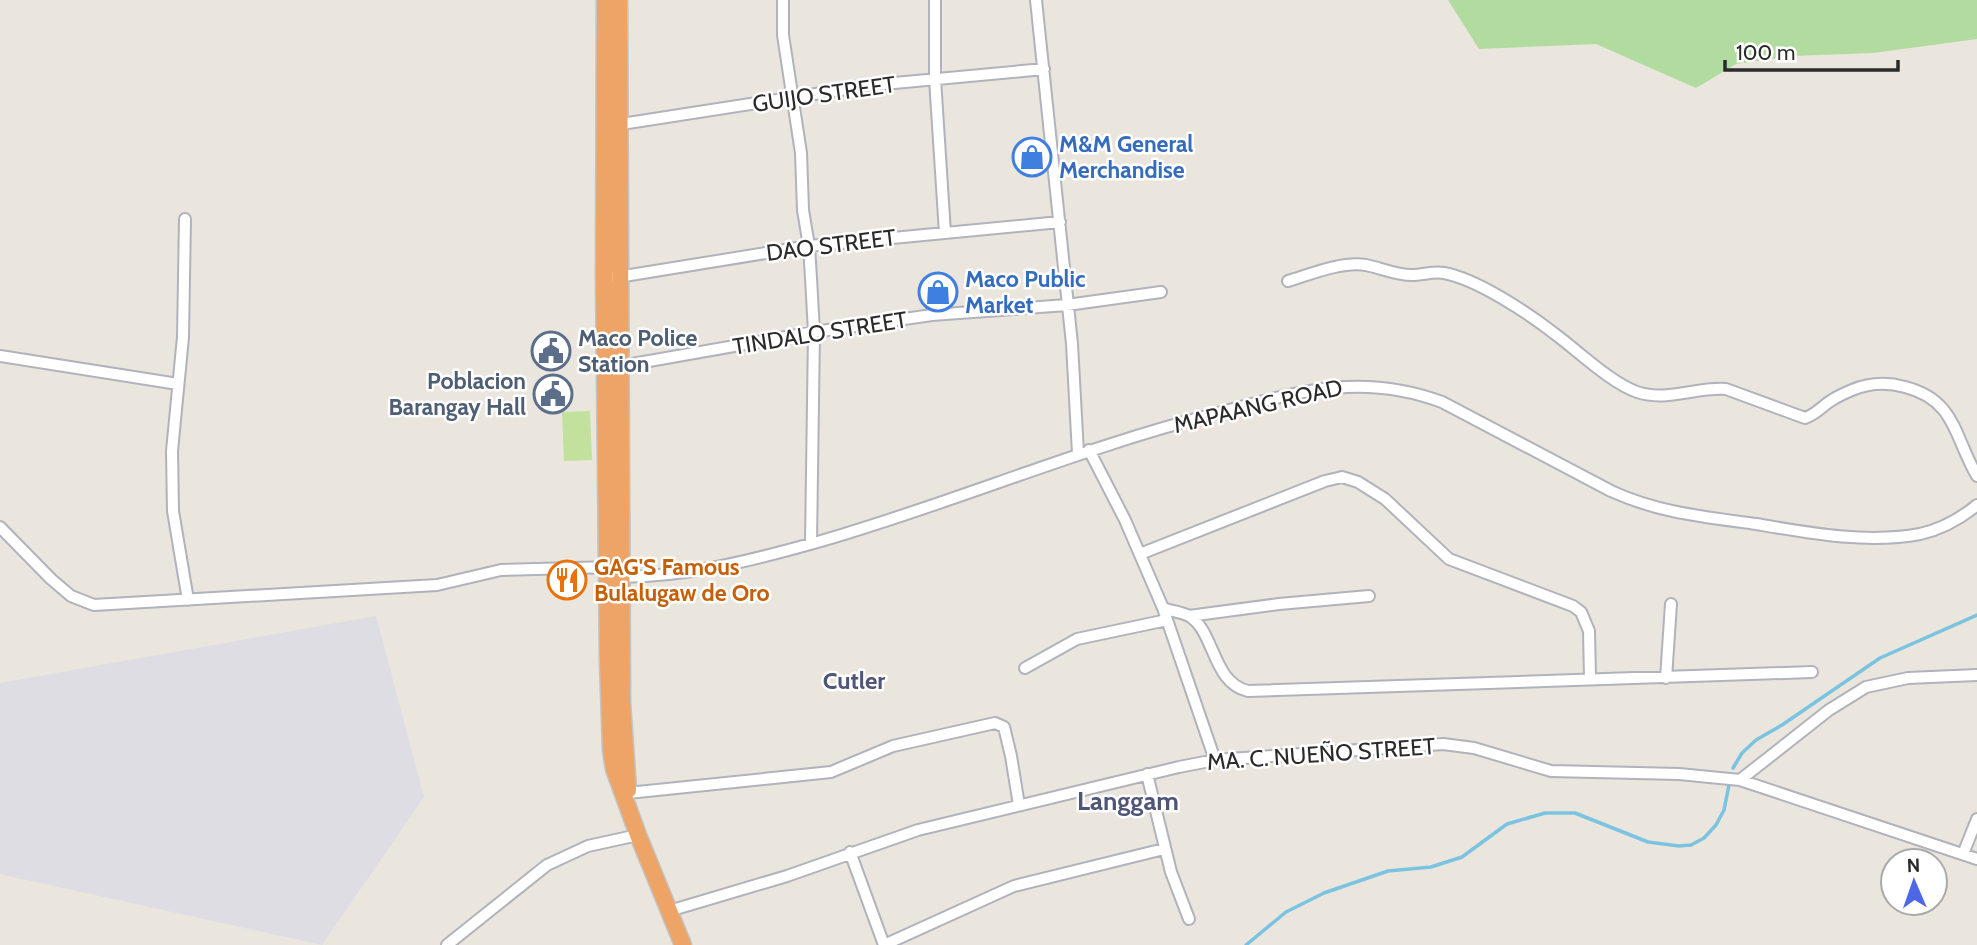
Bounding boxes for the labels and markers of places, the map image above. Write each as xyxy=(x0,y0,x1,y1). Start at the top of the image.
place label: M&M General Merchandise xyxy=(1059,130,1193,184)
shop icon: M&M General Merchandise xyxy=(1011,136,1053,178)
place label: Maco Public Market xyxy=(965,265,1086,319)
shop icon: Maco Public Market xyxy=(917,271,959,313)
place label: Maco Police Station xyxy=(578,324,698,378)
public building icon: Maco Police Station xyxy=(530,330,572,372)
place label: Poblacion Barangay Hall xyxy=(388,367,526,421)
public building icon: Poblacion Barangay Hall xyxy=(532,373,574,415)
place label: GAG'S Famous Bulalugaw de Oro xyxy=(594,553,770,607)
restaurant icon: GAG'S Famous Bulalugaw de Oro xyxy=(546,559,588,601)

